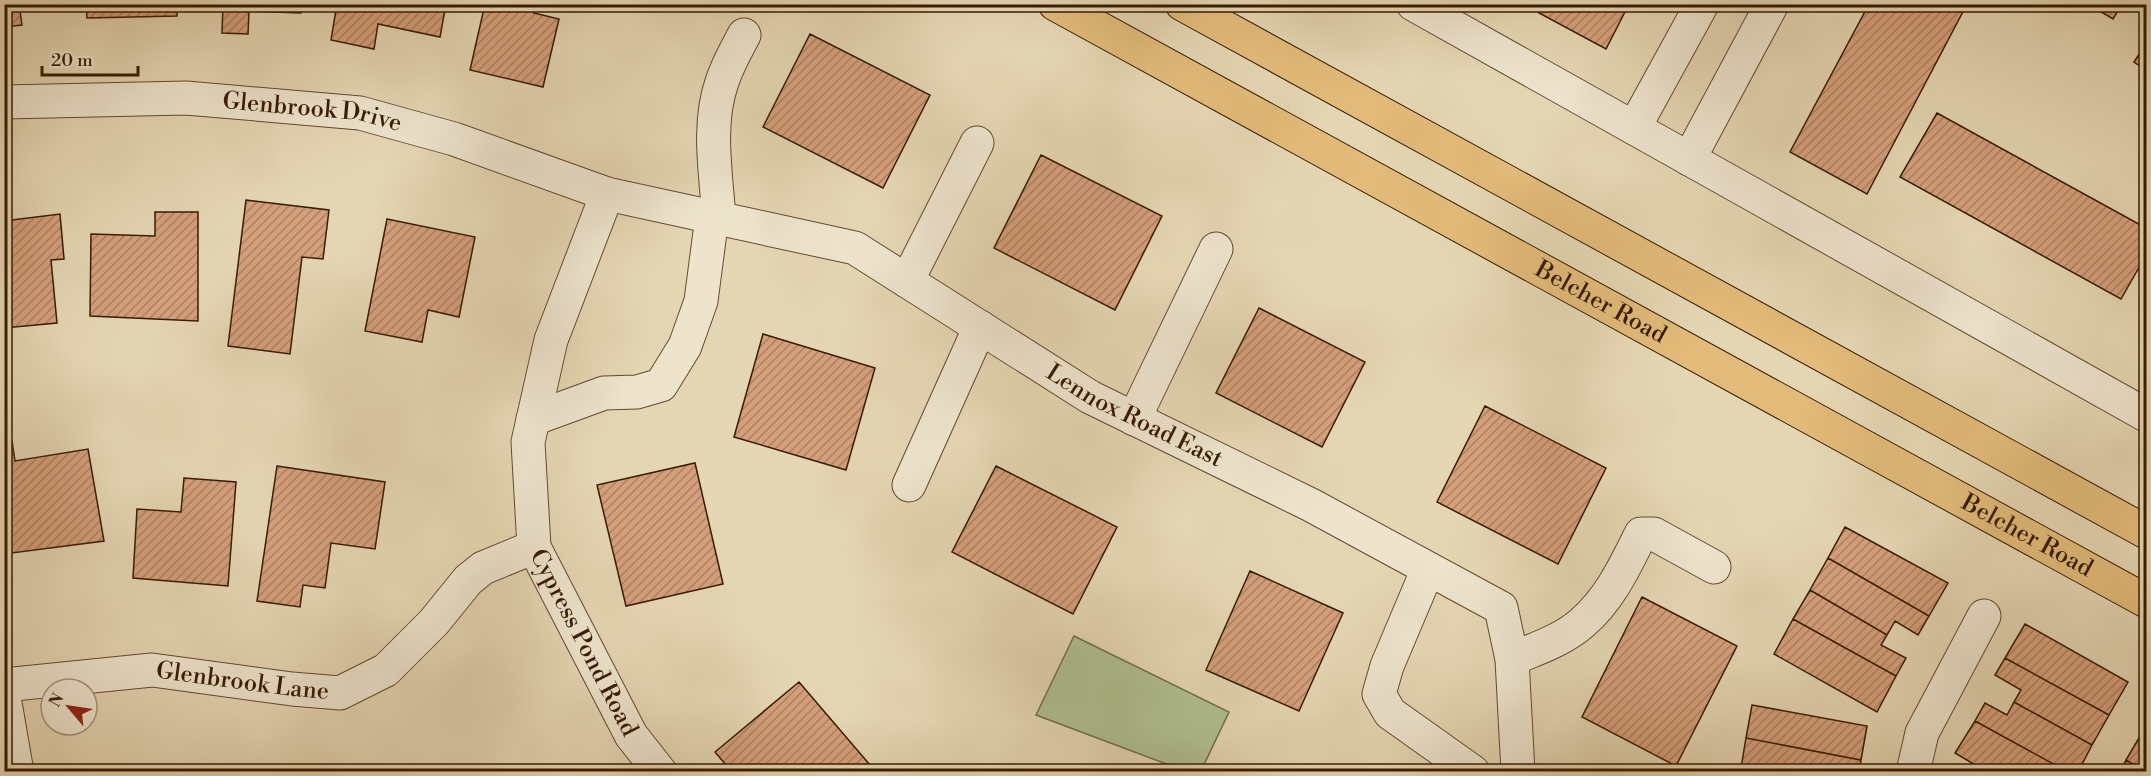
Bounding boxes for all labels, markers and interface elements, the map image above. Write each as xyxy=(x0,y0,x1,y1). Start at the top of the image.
scale bar xyxy=(42,39,138,77)
text: 20 m xyxy=(51,49,93,72)
street label: Glenbrook Drive xyxy=(221,86,405,139)
street label: Belcher Road xyxy=(1529,254,1672,351)
street label: Lennox Road East xyxy=(1040,358,1228,475)
street label: Belcher Road xyxy=(1955,487,2098,584)
street label: Cypress Pond Road xyxy=(523,544,644,742)
street label: Glenbrook Lane xyxy=(154,656,330,707)
north arrow xyxy=(39,677,99,737)
text: N xyxy=(45,690,69,711)

